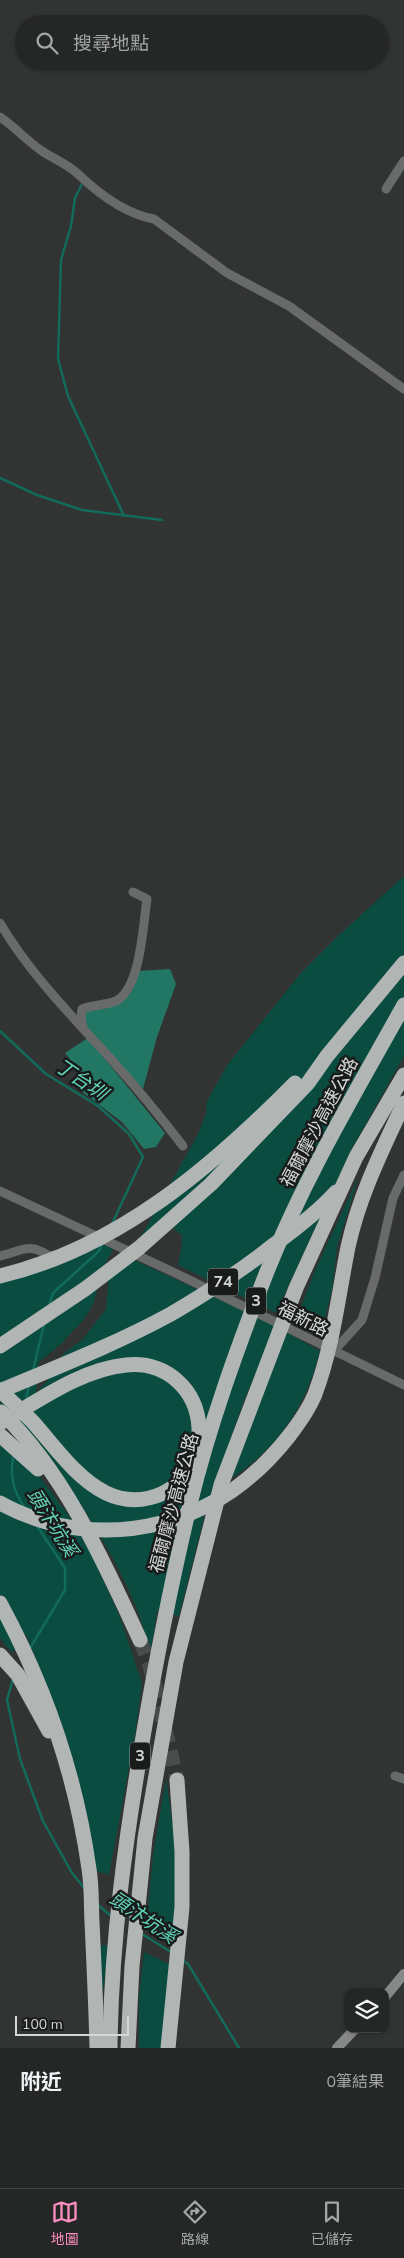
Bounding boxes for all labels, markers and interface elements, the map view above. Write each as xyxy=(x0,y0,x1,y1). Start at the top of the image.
search box xyxy=(15,15,389,70)
icon: search xyxy=(33,29,61,57)
text: 搜尋地點 xyxy=(73,31,149,57)
water label: 丁台圳 xyxy=(50,1053,114,1108)
street label: 福爾摩沙高速公路 xyxy=(275,1053,363,1191)
road number: 74 xyxy=(208,1268,238,1295)
road number: 3 xyxy=(246,1288,266,1314)
street label: 福新路 xyxy=(273,1296,333,1342)
street label: 福爾摩沙高速公路 xyxy=(144,1430,204,1576)
water label: 頭汴坑溪 xyxy=(21,1484,85,1565)
road number: 3 xyxy=(130,1742,150,1770)
water label: 頭汴坑溪 xyxy=(104,1886,184,1952)
map controls xyxy=(344,1988,389,2033)
button: layers xyxy=(344,1988,389,2033)
scale bar xyxy=(15,2013,129,2036)
text: 100 m xyxy=(22,2015,63,2034)
text: 附近 xyxy=(20,2068,62,2096)
text: 0筆結果 xyxy=(326,2071,384,2093)
tab: 地圖 xyxy=(51,2198,79,2249)
tab: 路線 xyxy=(181,2198,209,2249)
tab: 已儲存 xyxy=(311,2198,353,2249)

